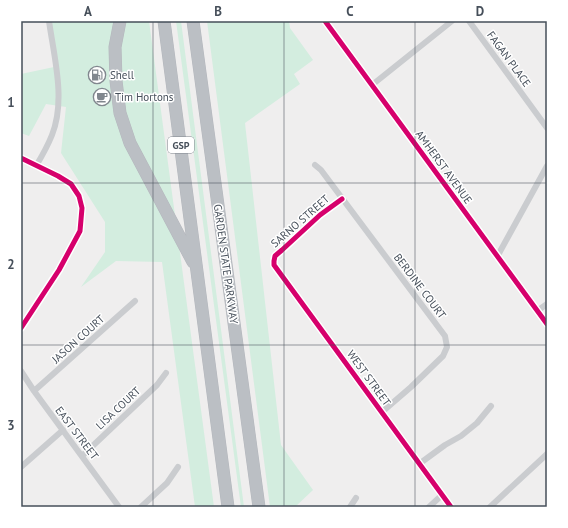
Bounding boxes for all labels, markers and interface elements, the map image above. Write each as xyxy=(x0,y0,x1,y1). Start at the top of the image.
text: A xyxy=(84,3,92,20)
text: B xyxy=(214,3,222,20)
text: C xyxy=(346,3,354,20)
text: D xyxy=(476,3,484,20)
street label: FAGAN PLACE xyxy=(484,28,534,90)
fuel station icon: Shell xyxy=(87,65,107,85)
place label: Shell xyxy=(110,68,135,82)
cafe icon: Tim Hortons xyxy=(92,87,112,107)
place label: Tim Hortons xyxy=(115,90,174,104)
text: 1 xyxy=(7,94,15,111)
street label: AMHERST AVENUE xyxy=(413,127,475,207)
road number: GSP xyxy=(168,137,194,153)
street label: SARNO STREET xyxy=(268,192,332,250)
street label: GARDEN STATE PARKWAY xyxy=(211,203,241,326)
street label: BERDINE COURT xyxy=(391,251,449,321)
text: 2 xyxy=(7,256,15,273)
street label: JASON COURT xyxy=(48,312,107,367)
street label: WEST STREET xyxy=(344,347,394,409)
street label: LISA COURT xyxy=(93,384,143,432)
street label: EAST STREET xyxy=(52,404,102,462)
text: 3 xyxy=(7,417,15,434)

